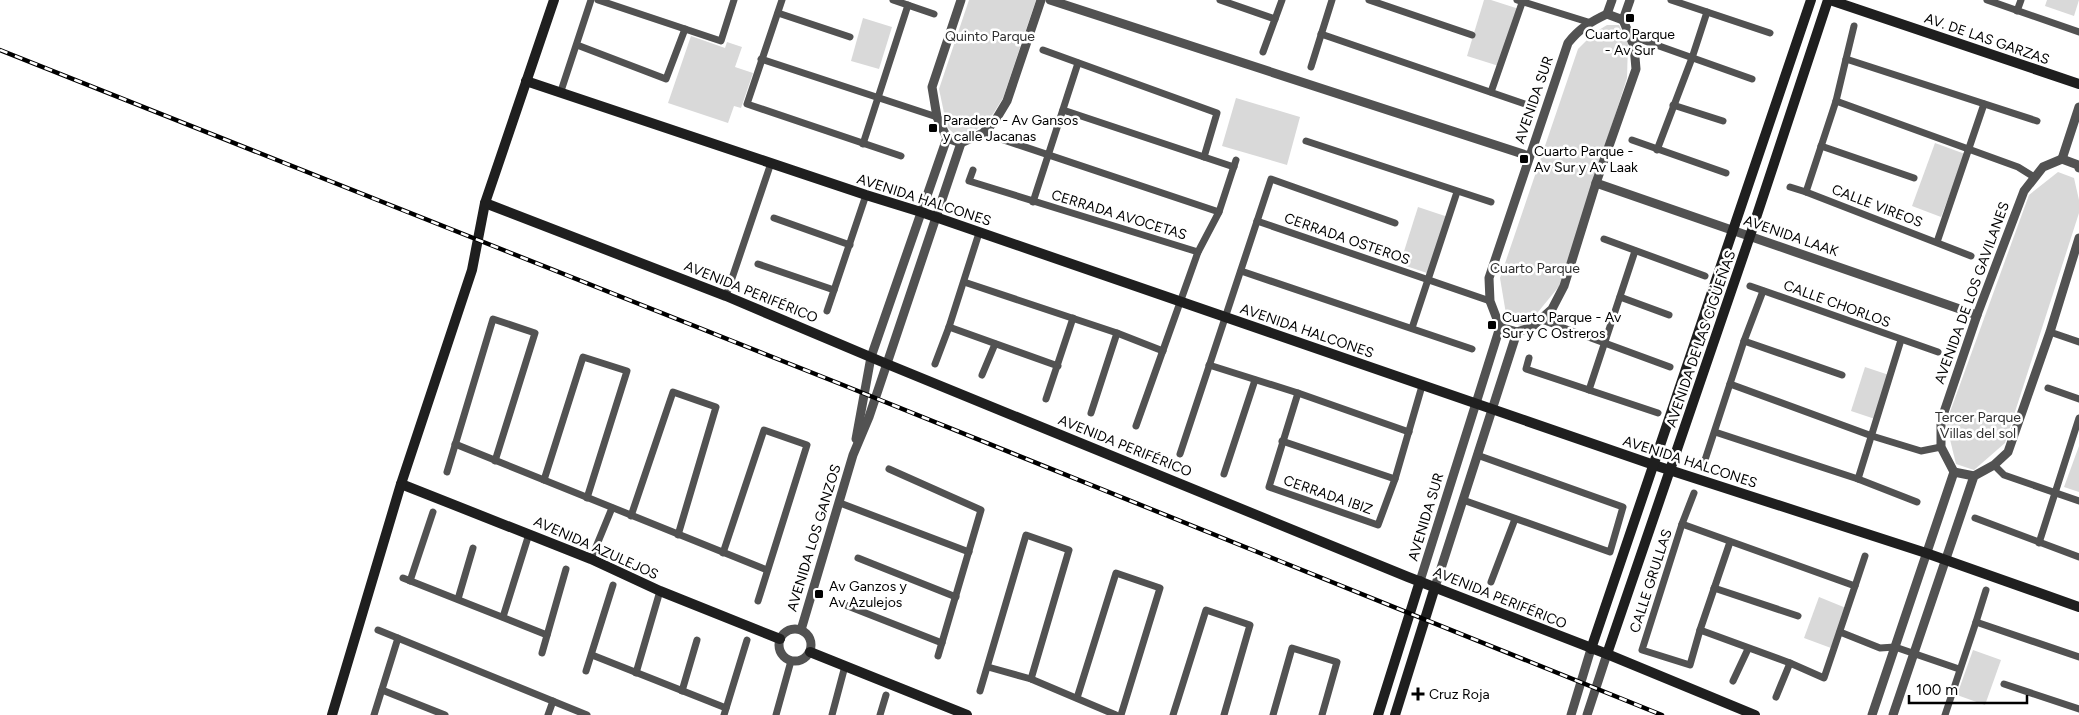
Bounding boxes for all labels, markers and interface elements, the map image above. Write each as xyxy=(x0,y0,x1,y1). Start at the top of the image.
street label: AV. DE LAS GARZAS xyxy=(1922,10,2052,68)
marker: Cuarto Parque - Av Sur xyxy=(1624,12,1636,24)
place label: Cuarto Parque - Av Sur xyxy=(1585,26,1675,59)
park label: Quinto Parque xyxy=(945,28,1035,45)
street label: AVENIDA SUR xyxy=(1511,54,1557,146)
place label: Paradero - Av Gansos y calle Jacanas xyxy=(943,112,1078,145)
marker: Paradero - Av Gansos y calle Jacanas xyxy=(927,122,939,134)
place label: Cuarto Parque - Av Sur y Av Laak xyxy=(1534,143,1638,176)
marker: Cuarto Parque - Av Sur y Av Laak xyxy=(1518,153,1530,165)
street label: AVENIDA HALCONES xyxy=(855,170,993,230)
street label: CALLE VIREOS xyxy=(1829,181,1925,231)
street label: CERRADA AVOCETAS xyxy=(1049,186,1189,244)
street label: AVENIDA DE LOS GAVILANES xyxy=(1931,200,2013,386)
street label: CERRADA OSTEROS xyxy=(1282,210,1412,268)
street label: AVENIDA LAAK xyxy=(1742,212,1841,260)
street label: AVENIDA DE LAS CIGÜEÑAS xyxy=(1663,248,1739,430)
street label: AVENIDA PERIFÉRICO xyxy=(682,257,820,327)
park label: Cuarto Parque xyxy=(1490,260,1580,277)
street label: CALLE CHORLOS xyxy=(1781,277,1893,331)
street label: AVENIDA HALCONES xyxy=(1238,300,1376,362)
place label: Cuarto Parque - Av Sur y C Ostreros xyxy=(1502,309,1622,342)
marker: Cuarto Parque - Av Sur y C Ostreros xyxy=(1486,319,1498,331)
park label: Tercer Parque Villas del sol xyxy=(1935,409,2021,442)
street label: AVENIDA PERIFÉRICO xyxy=(1056,411,1194,481)
street label: AVENIDA HALCONES xyxy=(1621,432,1759,492)
street label: AVENIDA LOS GANZOS xyxy=(783,462,845,614)
street label: AVENIDA SUR xyxy=(1405,471,1448,563)
street label: CERRADA IBIZ xyxy=(1281,472,1375,518)
street label: AVENIDA AZULEJOS xyxy=(531,513,661,583)
street label: CALLE GRULLAS xyxy=(1626,527,1676,635)
street label: AVENIDA PERIFÉRICO xyxy=(1431,563,1569,633)
place label: Av Ganzos y Av Azulejos xyxy=(829,578,908,611)
marker: Av Ganzos y Av Azulejos xyxy=(813,588,825,600)
scale bar xyxy=(1909,672,2026,704)
text: 100 m xyxy=(1916,681,1958,699)
place label: Cruz Roja xyxy=(1429,686,1490,703)
marker: Cruz Roja xyxy=(1411,687,1425,701)

